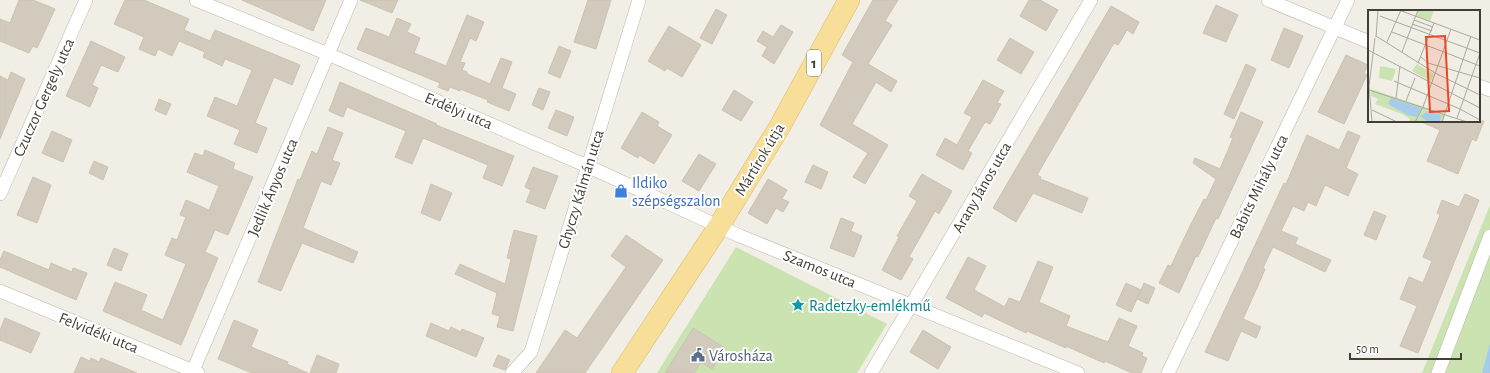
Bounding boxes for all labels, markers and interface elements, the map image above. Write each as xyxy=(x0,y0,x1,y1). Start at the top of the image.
inset map xyxy=(1368,10,1480,122)
street label: Czuczor Gergely utca xyxy=(11,36,78,159)
road number: 1 xyxy=(807,50,821,76)
street label: Erdélyi utca xyxy=(422,89,495,133)
street label: Mártírok útja xyxy=(732,120,789,199)
street label: Ghyczy Kálmán utca xyxy=(555,128,608,251)
street label: Babits Mihály utca xyxy=(1227,132,1292,242)
street label: Jedlik Ányos utca xyxy=(243,135,302,239)
street label: Arany János utca xyxy=(950,139,1015,236)
place label: Ildiko szépségszalon xyxy=(632,175,721,209)
shop icon: Ildiko szépségszalon xyxy=(613,183,629,199)
street label: Szamos utca xyxy=(781,247,858,291)
place icon: Radetzky-emlékmű xyxy=(790,297,806,313)
place label: Radetzky-emlékmű xyxy=(809,298,931,315)
street label: Felvidéki utca xyxy=(57,310,141,356)
scale bar xyxy=(1350,335,1461,361)
text: 50 m xyxy=(1356,343,1379,355)
public building icon: Városháza xyxy=(690,347,706,363)
place label: Városháza xyxy=(709,348,773,364)

